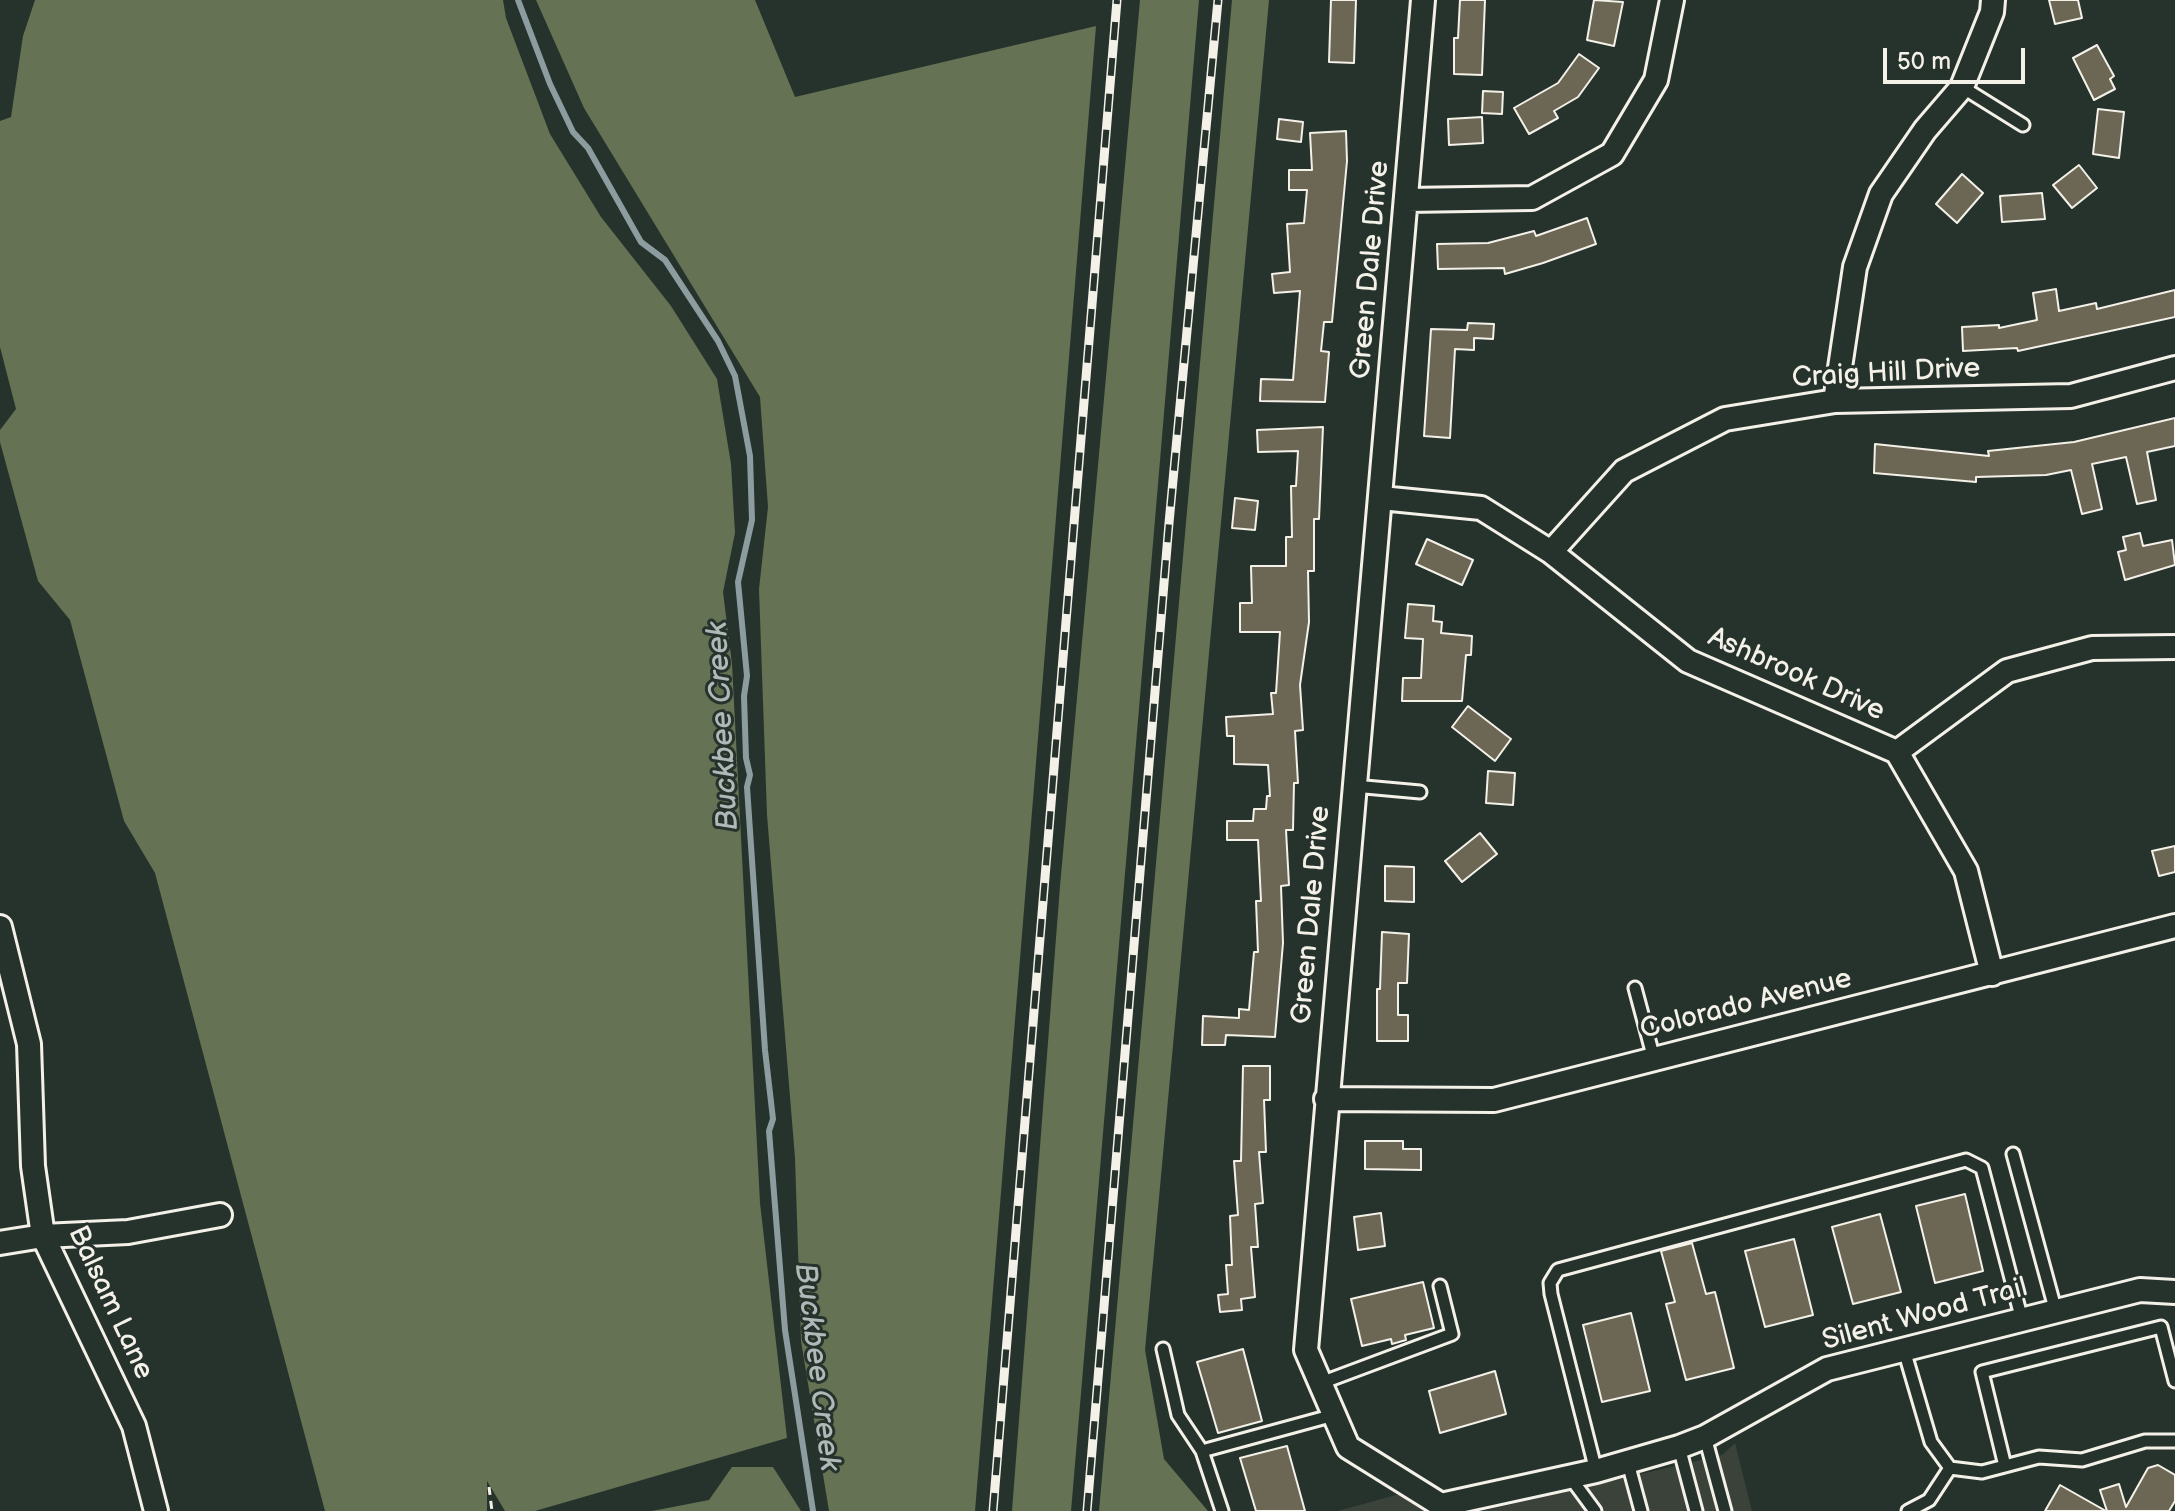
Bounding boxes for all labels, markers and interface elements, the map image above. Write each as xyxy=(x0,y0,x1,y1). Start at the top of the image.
scale bar xyxy=(1887,32,2029,82)
text: 50 m xyxy=(1897,47,1951,76)
street label: Green Dale Drive xyxy=(1345,159,1397,381)
street label: Craig Hill Drive xyxy=(1791,352,1981,396)
water label: Buckbee Creek xyxy=(701,621,747,831)
street label: Ashbrook Drive xyxy=(1702,621,1890,729)
street label: Green Dale Drive xyxy=(1286,804,1338,1026)
street label: Colorado Avenue xyxy=(1637,962,1855,1048)
street label: Balsam Lane xyxy=(60,1221,160,1385)
water label: Buckbee Creek xyxy=(785,1261,847,1473)
street label: Silent Wood Trail xyxy=(1819,1271,2031,1359)

